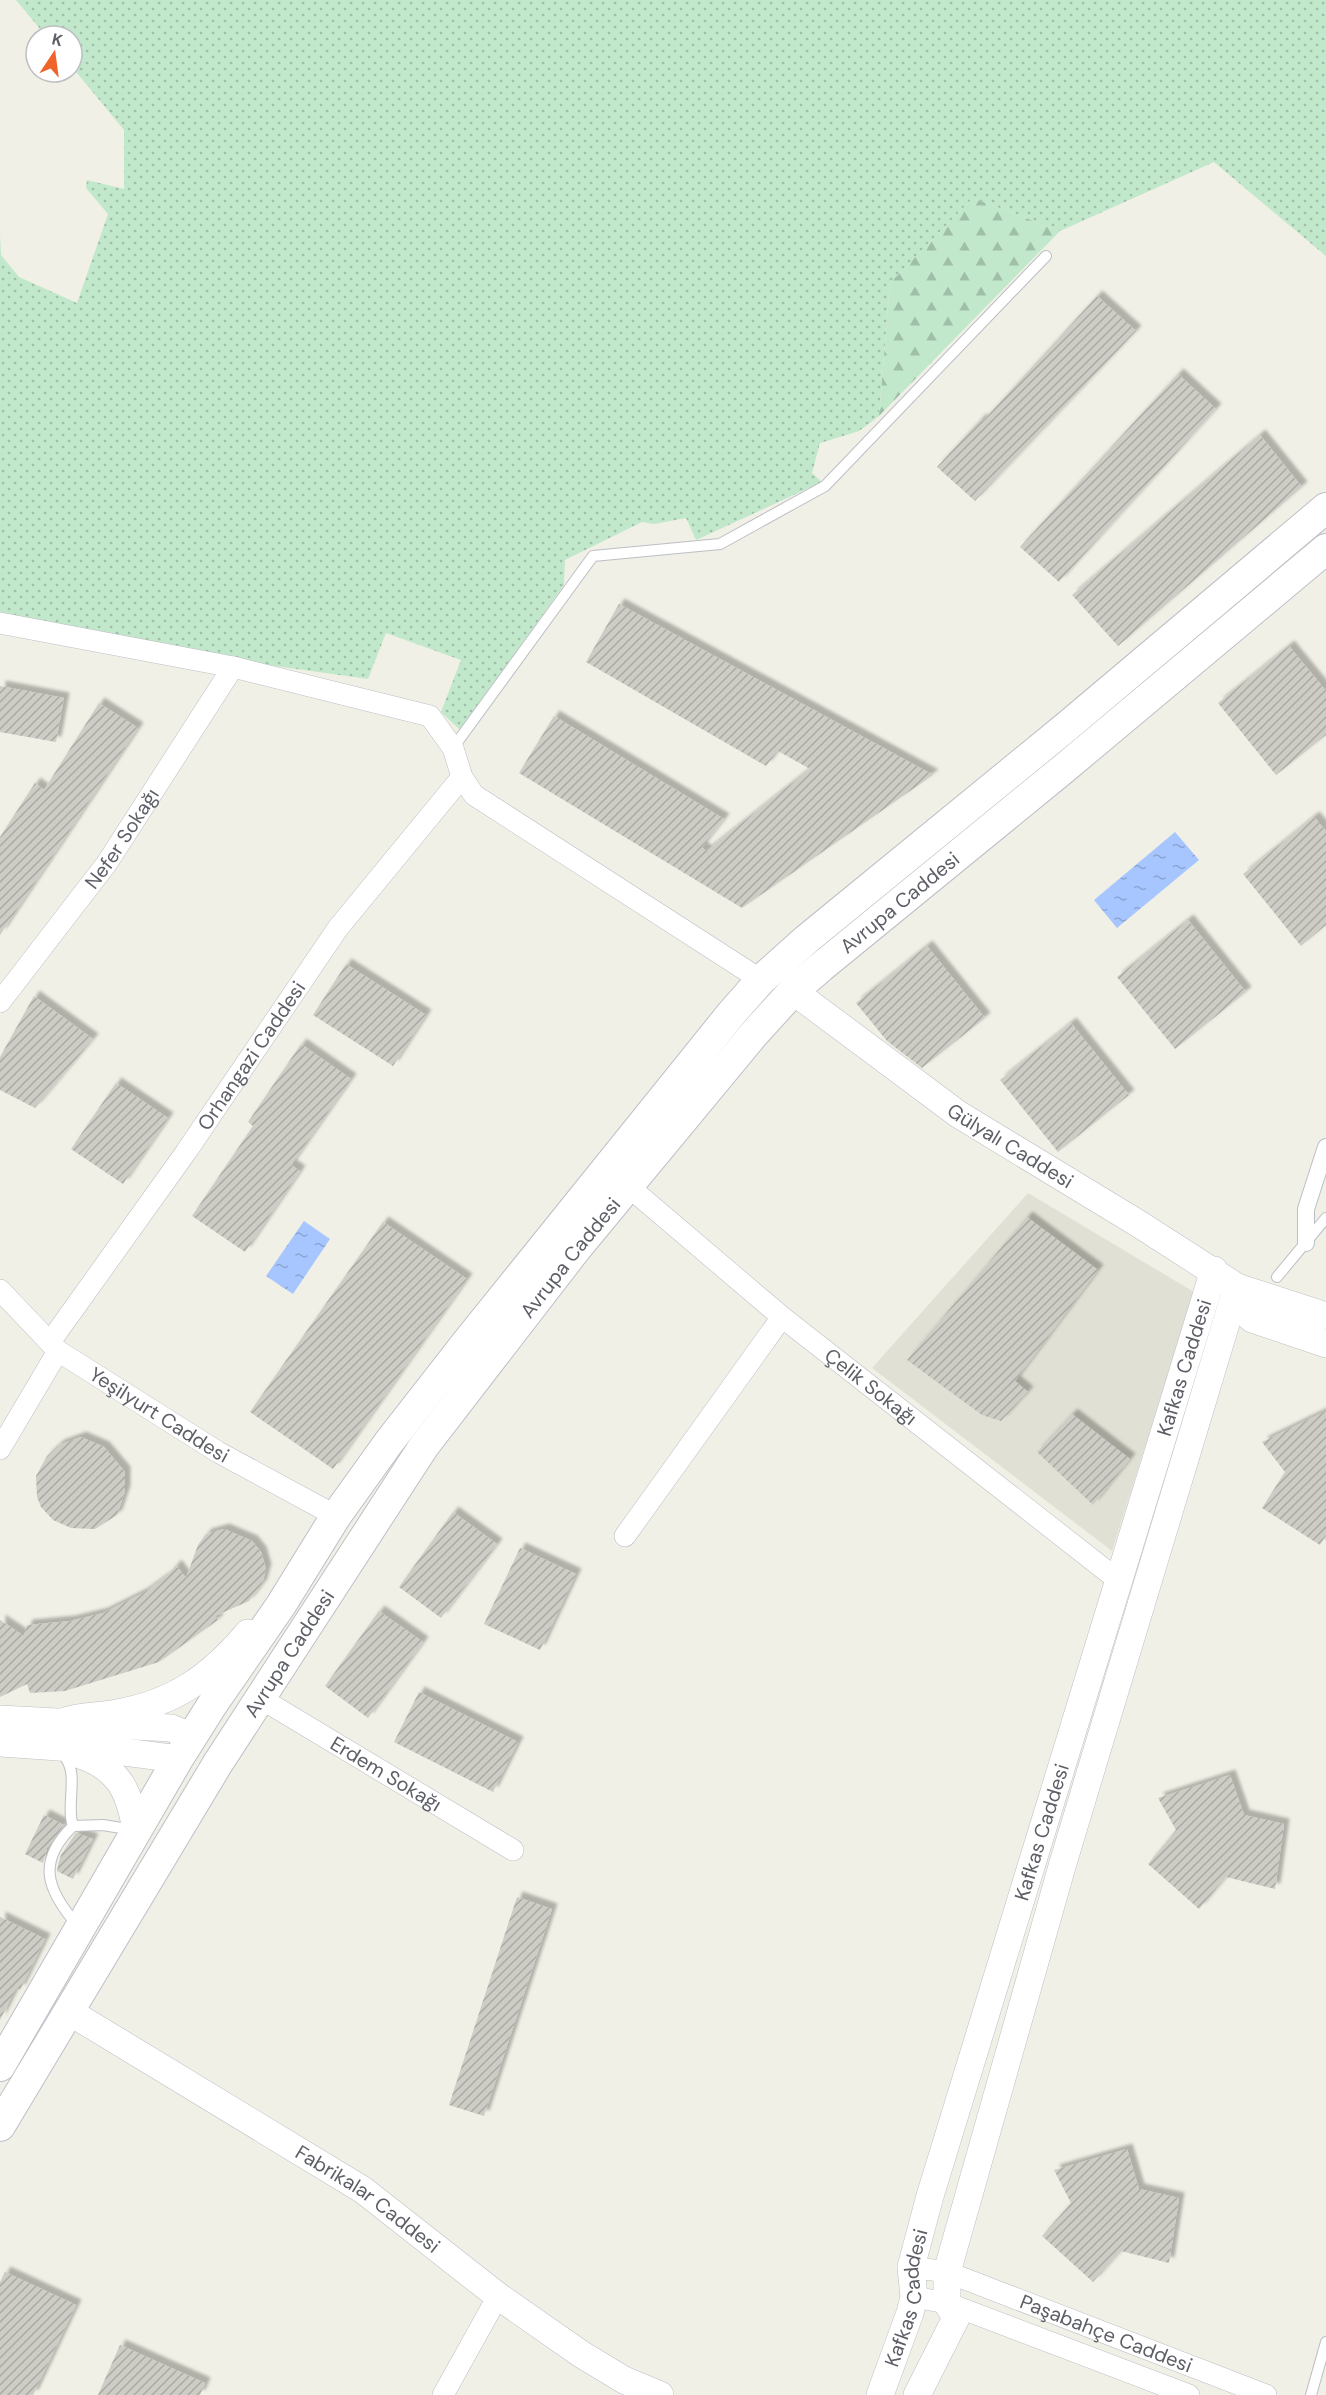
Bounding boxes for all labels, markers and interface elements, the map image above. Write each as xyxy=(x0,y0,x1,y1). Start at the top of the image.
north arrow xyxy=(24,24,84,84)
text: K xyxy=(50,28,65,51)
street label: Nefer Sokağı xyxy=(79,783,165,894)
street label: Avrupa Caddesi xyxy=(835,846,965,959)
street label: Orhangazi Caddesi xyxy=(192,976,311,1135)
street label: Gülyalı Caddesi xyxy=(942,1097,1078,1194)
street label: Avrupa Caddesi xyxy=(515,1192,626,1323)
street label: Kafkas Caddesi xyxy=(1151,1296,1217,1439)
street label: Çelik Sokağı xyxy=(819,1342,922,1431)
street label: Yeşilyurt Caddesi xyxy=(85,1361,234,1469)
street label: Avrupa Caddesi xyxy=(238,1585,340,1722)
street label: Erdem Sokağı xyxy=(326,1730,446,1817)
street label: Kafkas Caddesi xyxy=(1008,1761,1075,1904)
street label: Fabrikalar Caddesi xyxy=(291,2139,445,2259)
street label: Kafkas Caddesi xyxy=(878,2226,934,2370)
street label: Paşabahçe Caddesi xyxy=(1016,2288,1196,2378)

